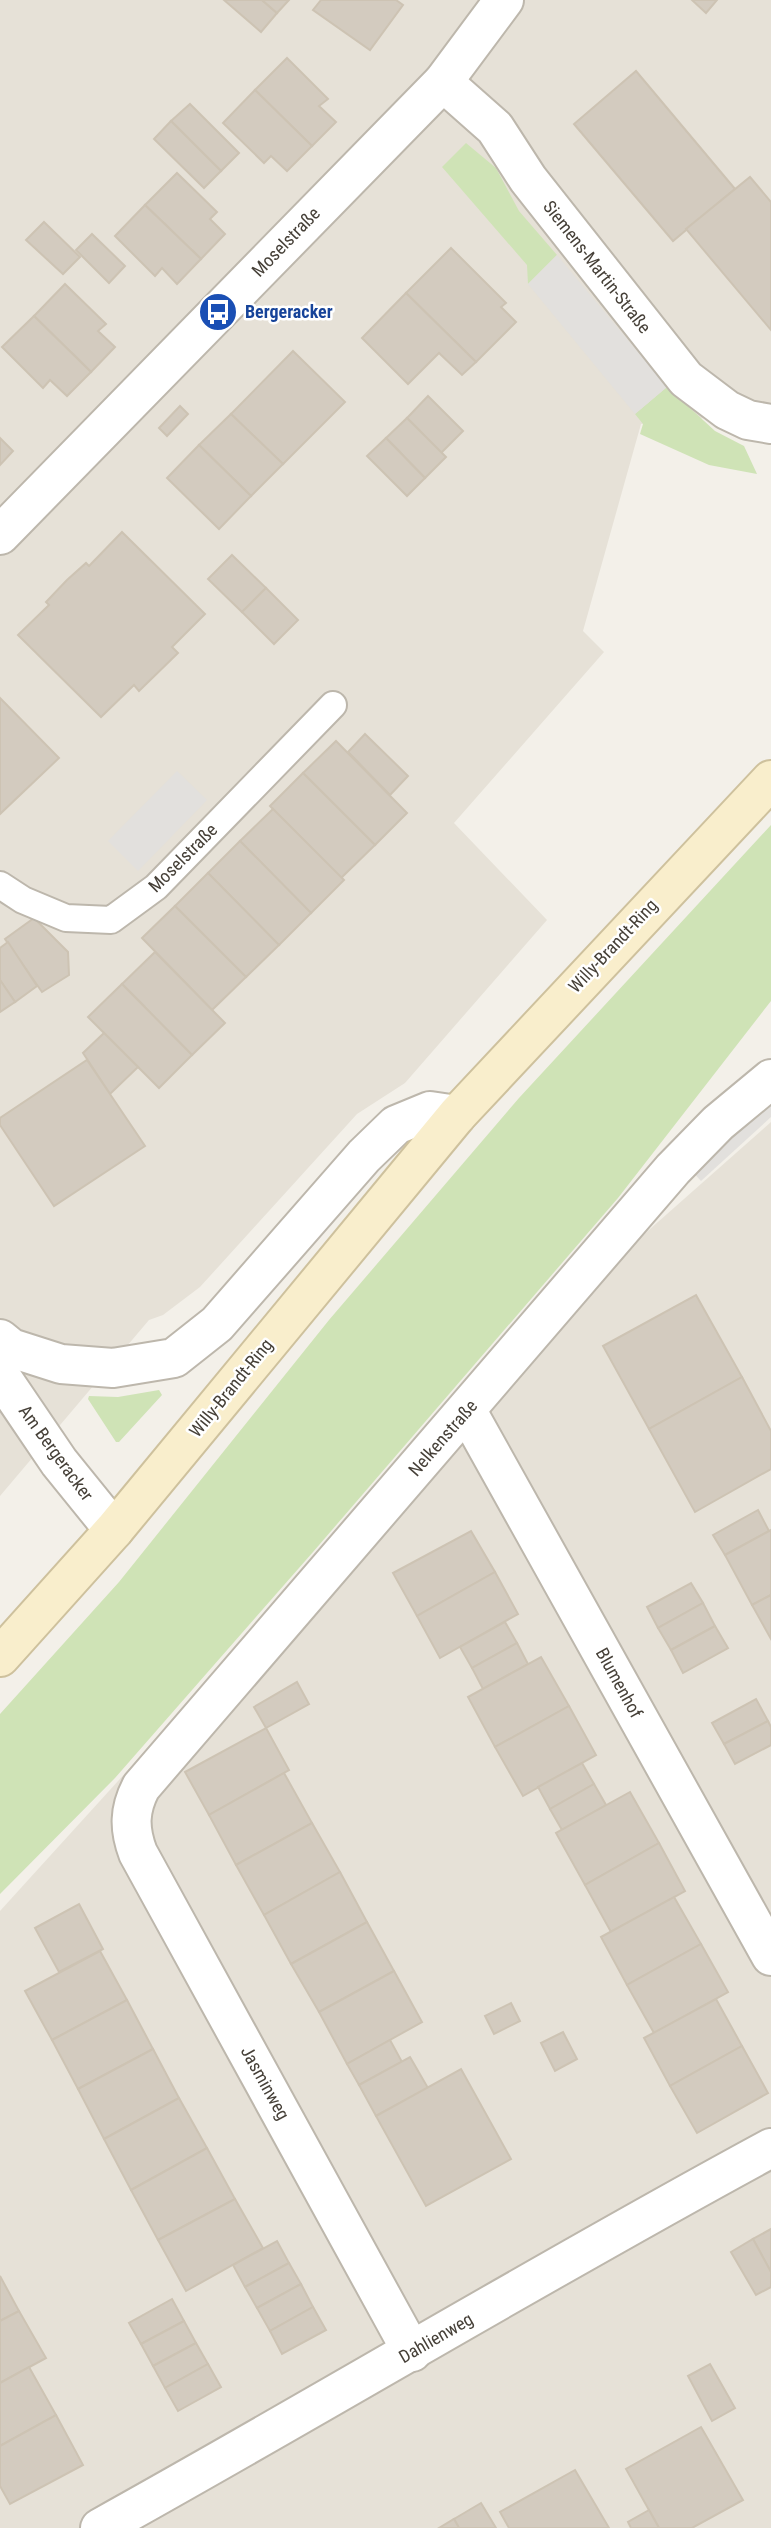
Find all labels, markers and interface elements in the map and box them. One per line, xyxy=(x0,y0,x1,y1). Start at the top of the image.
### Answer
street label: Siemens-Martin-Straße xyxy=(539,196,656,337)
street label: Moselstraße xyxy=(247,203,324,281)
bus stop icon: Bergeracker xyxy=(197,291,239,333)
place label: Bergeracker xyxy=(245,301,333,322)
street label: Moselstraße xyxy=(144,819,221,896)
street label: Willy-Brandt-Ring xyxy=(564,894,661,997)
street label: Willy-Brandt-Ring xyxy=(185,1334,277,1441)
street label: Nelkenstraße xyxy=(404,1395,481,1480)
street label: Am Bergeracker xyxy=(15,1401,98,1505)
street label: Blumenhof xyxy=(592,1644,647,1722)
street label: Jasminweg xyxy=(237,2042,294,2123)
street label: Dahlienweg xyxy=(395,2308,477,2367)

